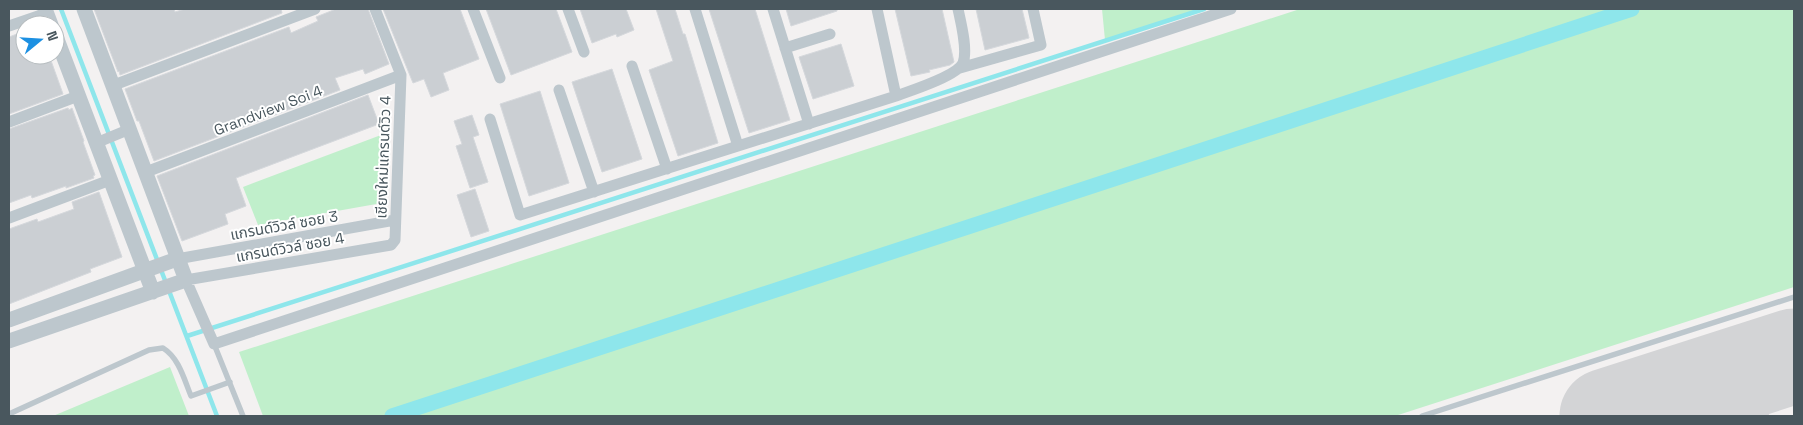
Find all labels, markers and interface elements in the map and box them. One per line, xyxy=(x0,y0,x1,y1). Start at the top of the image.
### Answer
north arrow xyxy=(15,15,65,65)
text: N xyxy=(42,29,62,43)
street label: Grandview Soi 4 xyxy=(211,81,325,139)
street label: เชียงใหม่แกรนด์วิว 4 xyxy=(371,95,395,219)
street label: แกรนด์วิวล์ ซอย 3 xyxy=(229,206,339,244)
street label: แกรนด์วิวล์ ซอย 4 xyxy=(234,228,346,266)

